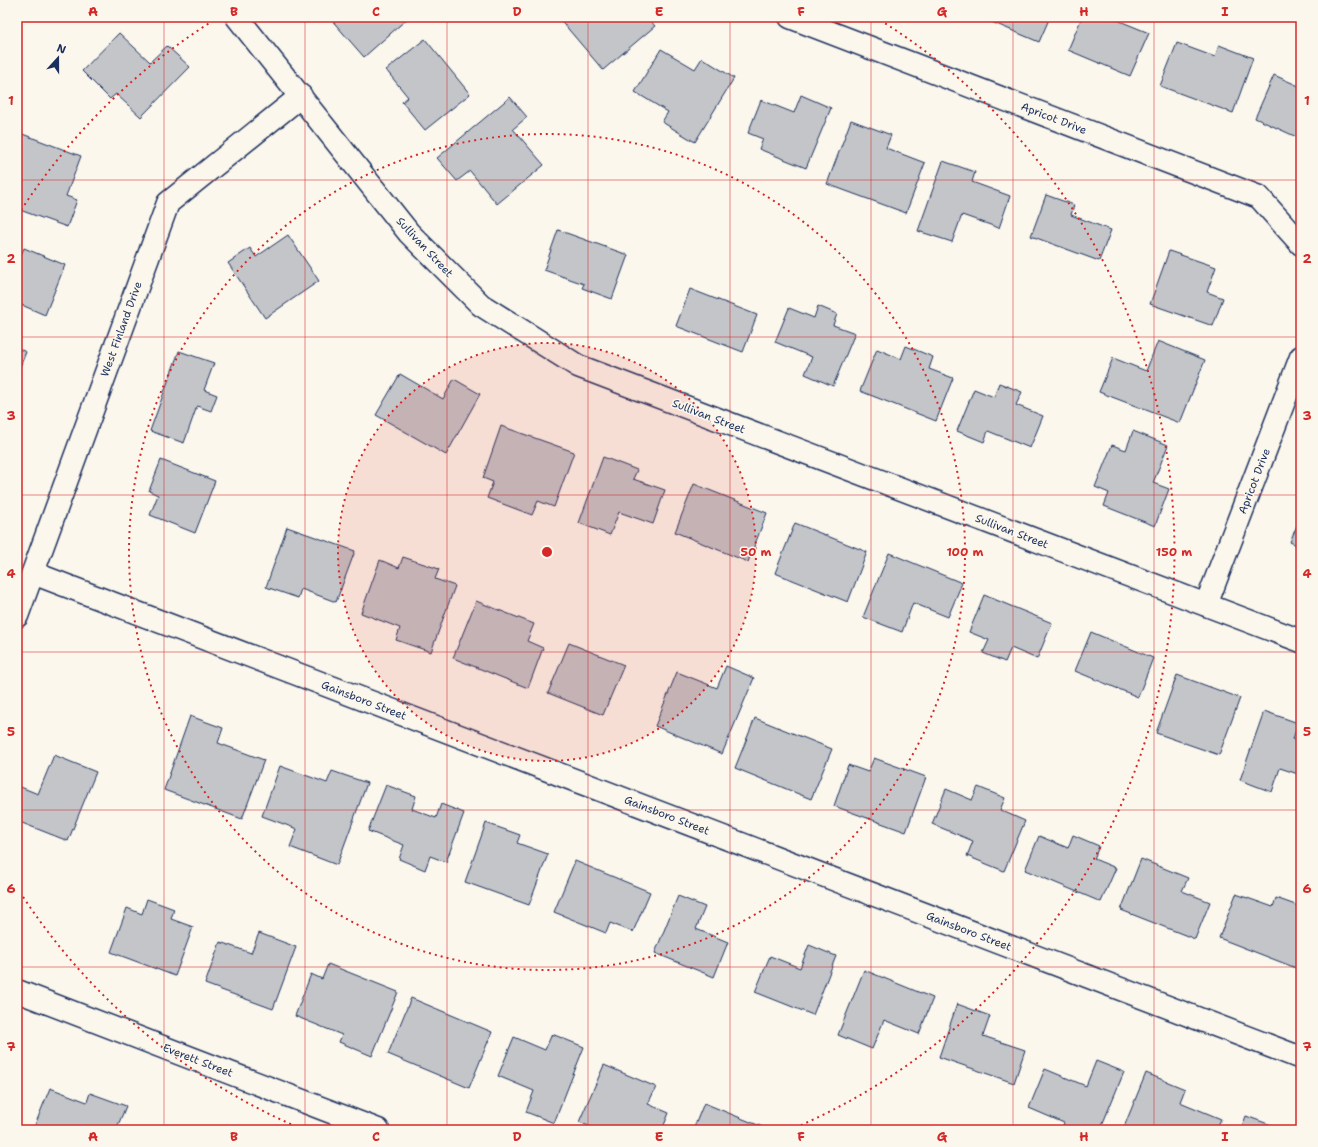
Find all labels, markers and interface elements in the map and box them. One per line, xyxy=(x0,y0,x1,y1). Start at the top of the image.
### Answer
text: A xyxy=(88,3,98,20)
text: B xyxy=(230,3,238,20)
text: C xyxy=(372,3,380,20)
text: D xyxy=(512,3,522,20)
text: E xyxy=(655,3,664,20)
text: F xyxy=(797,3,805,20)
text: G xyxy=(937,3,948,20)
text: H xyxy=(1079,3,1089,20)
text: I xyxy=(1221,3,1229,20)
north arrow xyxy=(38,38,78,78)
text: N xyxy=(55,41,68,58)
text: 1 xyxy=(8,92,14,109)
text: 1 xyxy=(1304,92,1310,109)
street label: Apricot Drive xyxy=(1019,99,1089,138)
street label: Sullivan Street xyxy=(393,214,457,281)
text: 2 xyxy=(6,250,16,267)
text: 2 xyxy=(1302,250,1312,267)
street label: West Finland Drive xyxy=(97,279,146,379)
street label: Sullivan Street xyxy=(670,396,748,437)
text: 3 xyxy=(6,407,16,424)
text: 3 xyxy=(1302,407,1312,424)
street label: Apricot Drive xyxy=(1235,446,1274,516)
street label: Sullivan Street xyxy=(973,511,1051,552)
text: 50 m xyxy=(741,544,772,560)
text: 100 m xyxy=(947,544,984,560)
text: 150 m xyxy=(1156,544,1192,560)
centre of rings xyxy=(540,545,554,559)
text: 4 xyxy=(6,565,16,582)
text: 4 xyxy=(1302,565,1312,582)
street label: Gainsboro Street xyxy=(319,677,409,724)
text: 5 xyxy=(7,723,15,740)
text: 5 xyxy=(1303,723,1311,740)
street label: Gainsboro Street xyxy=(622,792,712,839)
text: 6 xyxy=(6,880,16,897)
text: 6 xyxy=(1302,880,1312,897)
street label: Gainsboro Street xyxy=(924,908,1014,955)
text: 7 xyxy=(6,1038,16,1055)
text: 7 xyxy=(1302,1038,1312,1055)
street label: Everett Street xyxy=(160,1040,235,1081)
text: A xyxy=(88,1128,98,1145)
text: B xyxy=(230,1128,238,1145)
text: C xyxy=(372,1128,380,1145)
text: D xyxy=(512,1128,522,1145)
text: E xyxy=(655,1128,664,1145)
text: F xyxy=(797,1128,805,1145)
text: G xyxy=(937,1128,948,1145)
text: H xyxy=(1079,1128,1089,1145)
text: I xyxy=(1221,1128,1229,1145)

